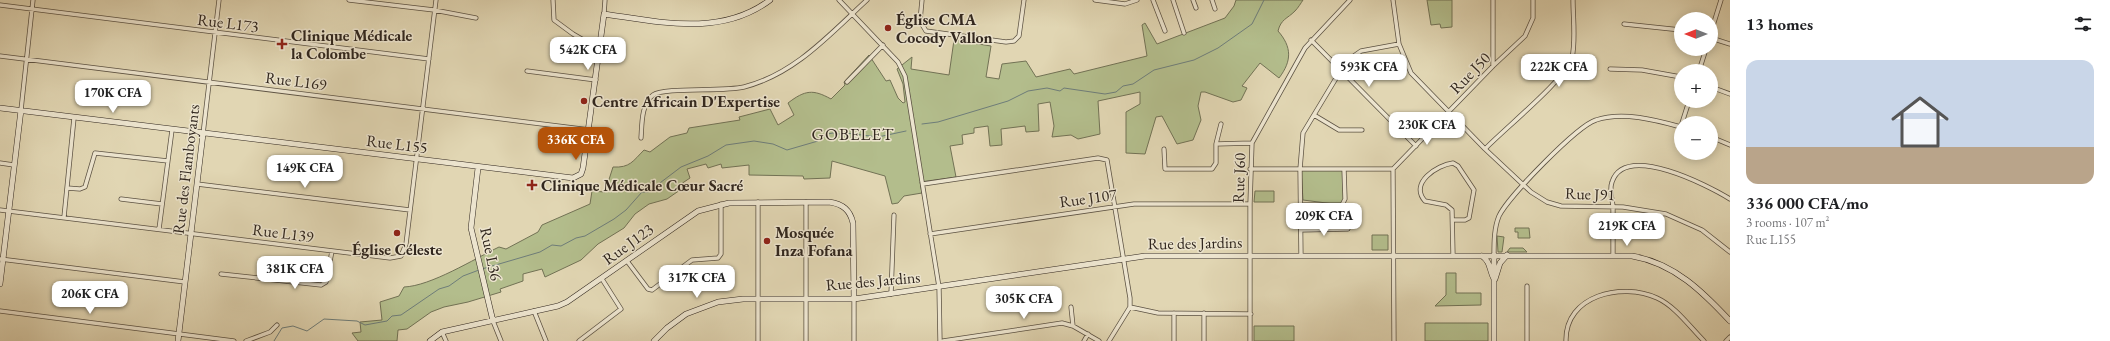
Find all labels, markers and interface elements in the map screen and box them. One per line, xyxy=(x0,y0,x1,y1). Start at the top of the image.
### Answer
street label: Rue L173 xyxy=(196,9,260,37)
place label: Église CMA Cocody Vallon xyxy=(896,9,993,48)
north arrow xyxy=(1674,12,1718,56)
map controls xyxy=(1674,12,1718,160)
text: 13 homes xyxy=(1746,13,1813,35)
icon: filters xyxy=(2072,13,2094,35)
marker: Église CMA Cocody Vallon xyxy=(883,23,893,33)
place label: Clinique Médicale la Colombe xyxy=(291,25,412,64)
pin: 542K CFA xyxy=(547,37,629,71)
marker: Clinique Médicale la Colombe xyxy=(276,38,288,50)
text: 542K CFA xyxy=(559,41,617,58)
street label: Rue J50 xyxy=(1445,47,1495,98)
pin: 593K CFA xyxy=(1328,54,1410,88)
pin: 222K CFA xyxy=(1518,54,1600,88)
text: 593K CFA xyxy=(1340,58,1398,75)
text: 222K CFA xyxy=(1530,58,1588,75)
button: + xyxy=(1674,64,1718,108)
street label: Rue L169 xyxy=(264,67,328,95)
pin: 170K CFA xyxy=(72,80,154,114)
text: 170K CFA xyxy=(84,84,142,101)
icon: home xyxy=(1884,86,1956,158)
place label: Centre Africain D'Expertise xyxy=(592,91,780,112)
marker: Centre Africain D'Expertise xyxy=(579,96,589,106)
street label: Rue des Flamboyants xyxy=(168,103,204,235)
pin: 230K CFA xyxy=(1386,112,1468,146)
text: 230K CFA xyxy=(1398,116,1456,133)
button: − xyxy=(1674,116,1718,160)
district label: GOBELET xyxy=(812,123,894,145)
pin: 336K CFA xyxy=(535,127,617,161)
street label: Rue L155 xyxy=(365,130,429,158)
text: 336K CFA xyxy=(547,131,605,148)
street label: Rue J60 xyxy=(1228,152,1250,203)
pin: 149K CFA xyxy=(264,155,346,189)
text: 149K CFA xyxy=(276,159,334,176)
place label: Clinique Médicale Cœur Sacré xyxy=(541,175,744,196)
marker: Clinique Médicale Cœur Sacré xyxy=(526,179,538,191)
street label: Rue J91 xyxy=(1565,183,1615,205)
street label: Rue J107 xyxy=(1058,184,1118,212)
text: 336 000 CFA/mo xyxy=(1746,192,1868,214)
pin: 209K CFA xyxy=(1283,203,1365,237)
text: 209K CFA xyxy=(1295,207,1353,224)
pin: 219K CFA xyxy=(1586,213,1668,247)
text: 3 rooms · 107 m² xyxy=(1746,214,1830,231)
text: 219K CFA xyxy=(1598,217,1656,234)
street label: Rue J123 xyxy=(598,218,658,269)
street label: Rue L139 xyxy=(251,219,315,247)
place label: Mosquée Inza Fofana xyxy=(775,222,854,261)
street label: Rue L36 xyxy=(475,225,507,283)
marker: Église Céleste xyxy=(392,228,402,238)
text: Rue L155 xyxy=(1746,231,1796,248)
street label: Rue des Jardins xyxy=(1147,232,1243,254)
marker: Mosquée Inza Fofana xyxy=(762,236,772,246)
place label: Église Céleste xyxy=(352,239,442,260)
pin: 381K CFA xyxy=(254,256,336,290)
text: 381K CFA xyxy=(266,260,324,277)
pin: 317K CFA xyxy=(656,265,738,299)
street label: Rue des Jardins xyxy=(825,266,921,296)
text: 317K CFA xyxy=(668,269,726,286)
pin: 206K CFA xyxy=(49,281,131,315)
text: 206K CFA xyxy=(61,285,119,302)
pin: 305K CFA xyxy=(983,286,1065,320)
text: 305K CFA xyxy=(995,290,1053,307)

